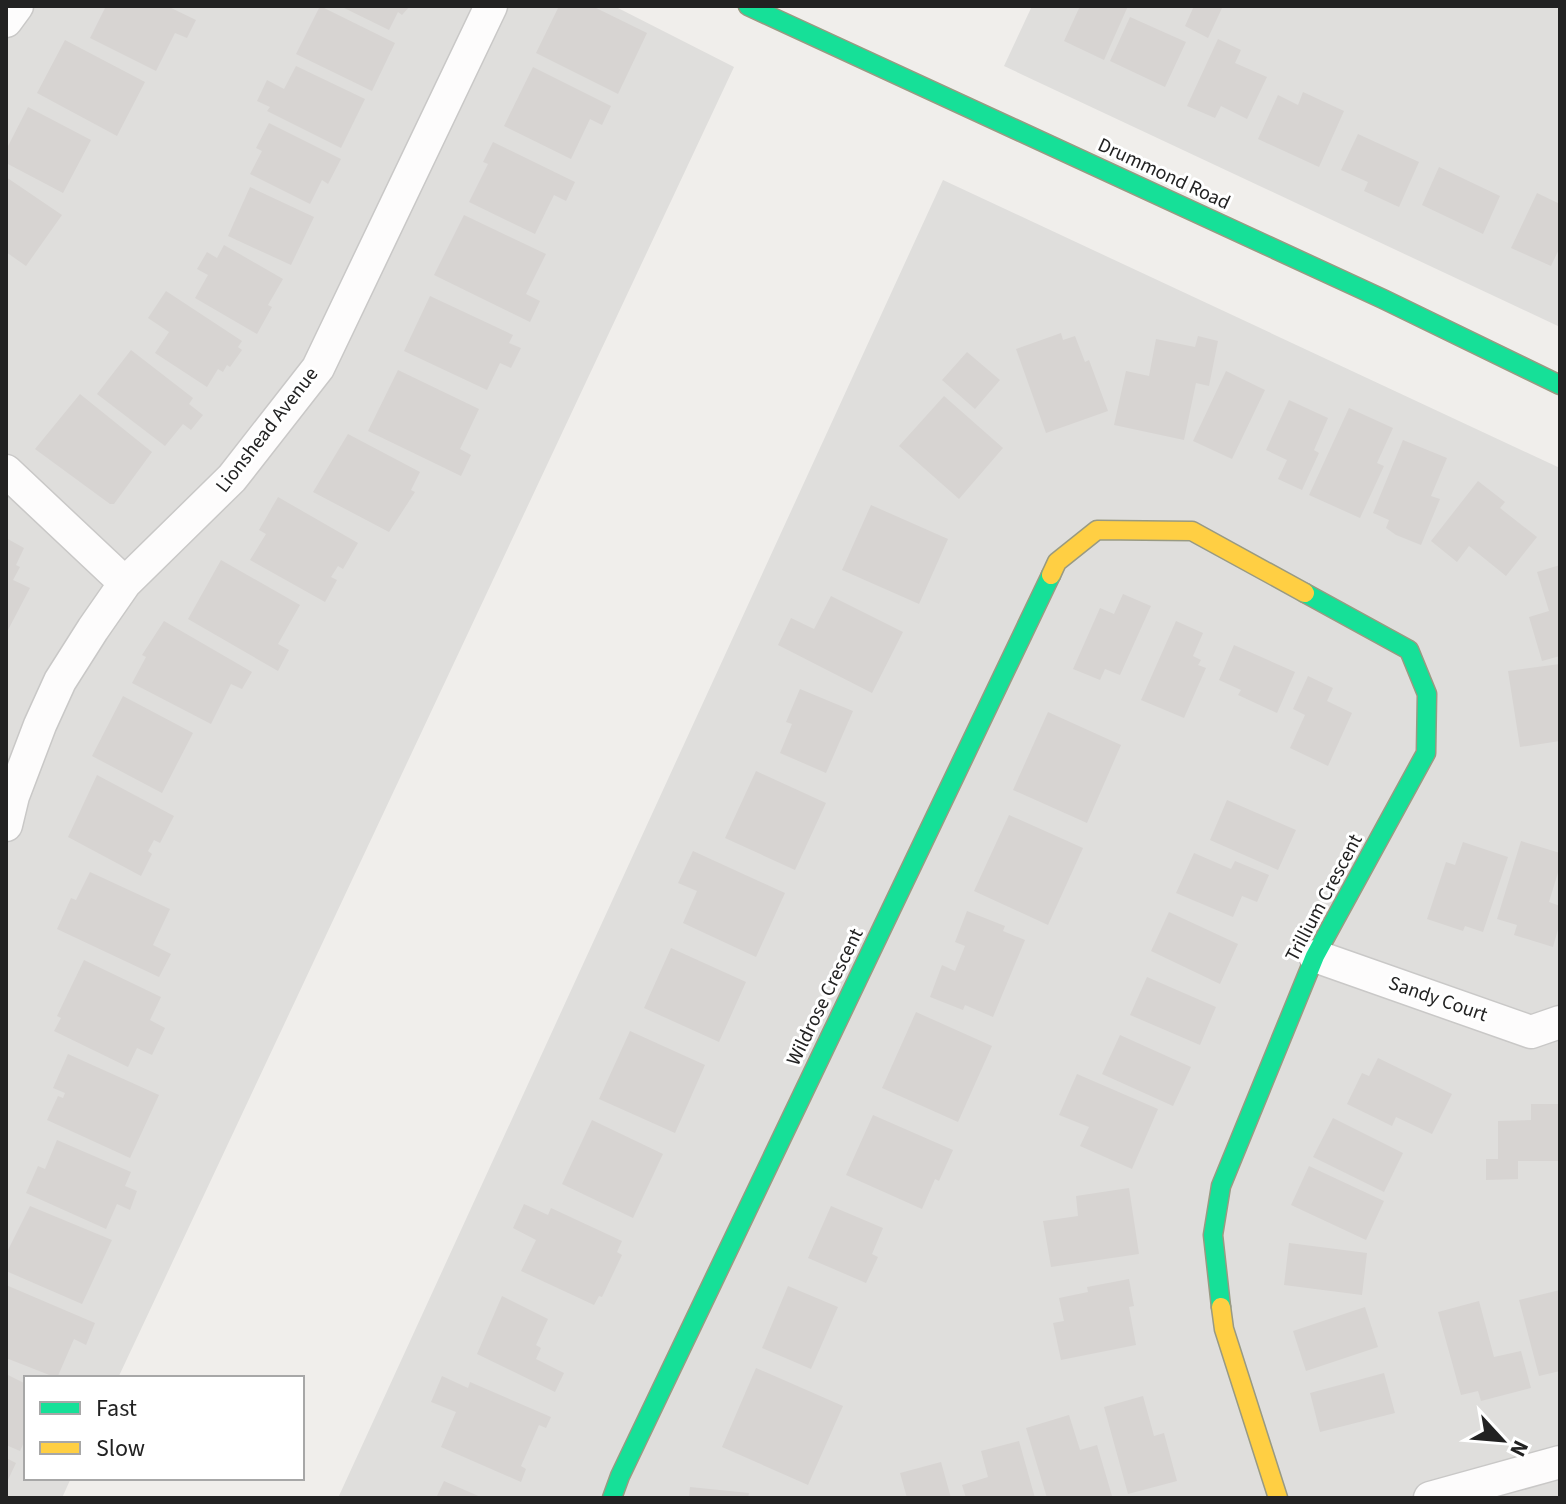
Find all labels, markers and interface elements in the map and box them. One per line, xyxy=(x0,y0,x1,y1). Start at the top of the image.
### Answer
street label: Drummond Road xyxy=(1093,131,1235,217)
street label: Lionshead Avenue xyxy=(209,361,325,499)
street label: Trillium Crescent xyxy=(1279,829,1370,967)
street label: Wildrose Crescent xyxy=(780,923,870,1070)
street label: Sandy Court xyxy=(1385,969,1491,1029)
legend xyxy=(24,1376,304,1480)
text: Fast xyxy=(96,1391,137,1426)
north arrow xyxy=(1462,1400,1542,1480)
text: Slow xyxy=(96,1431,145,1466)
text: N xyxy=(1501,1435,1537,1462)

